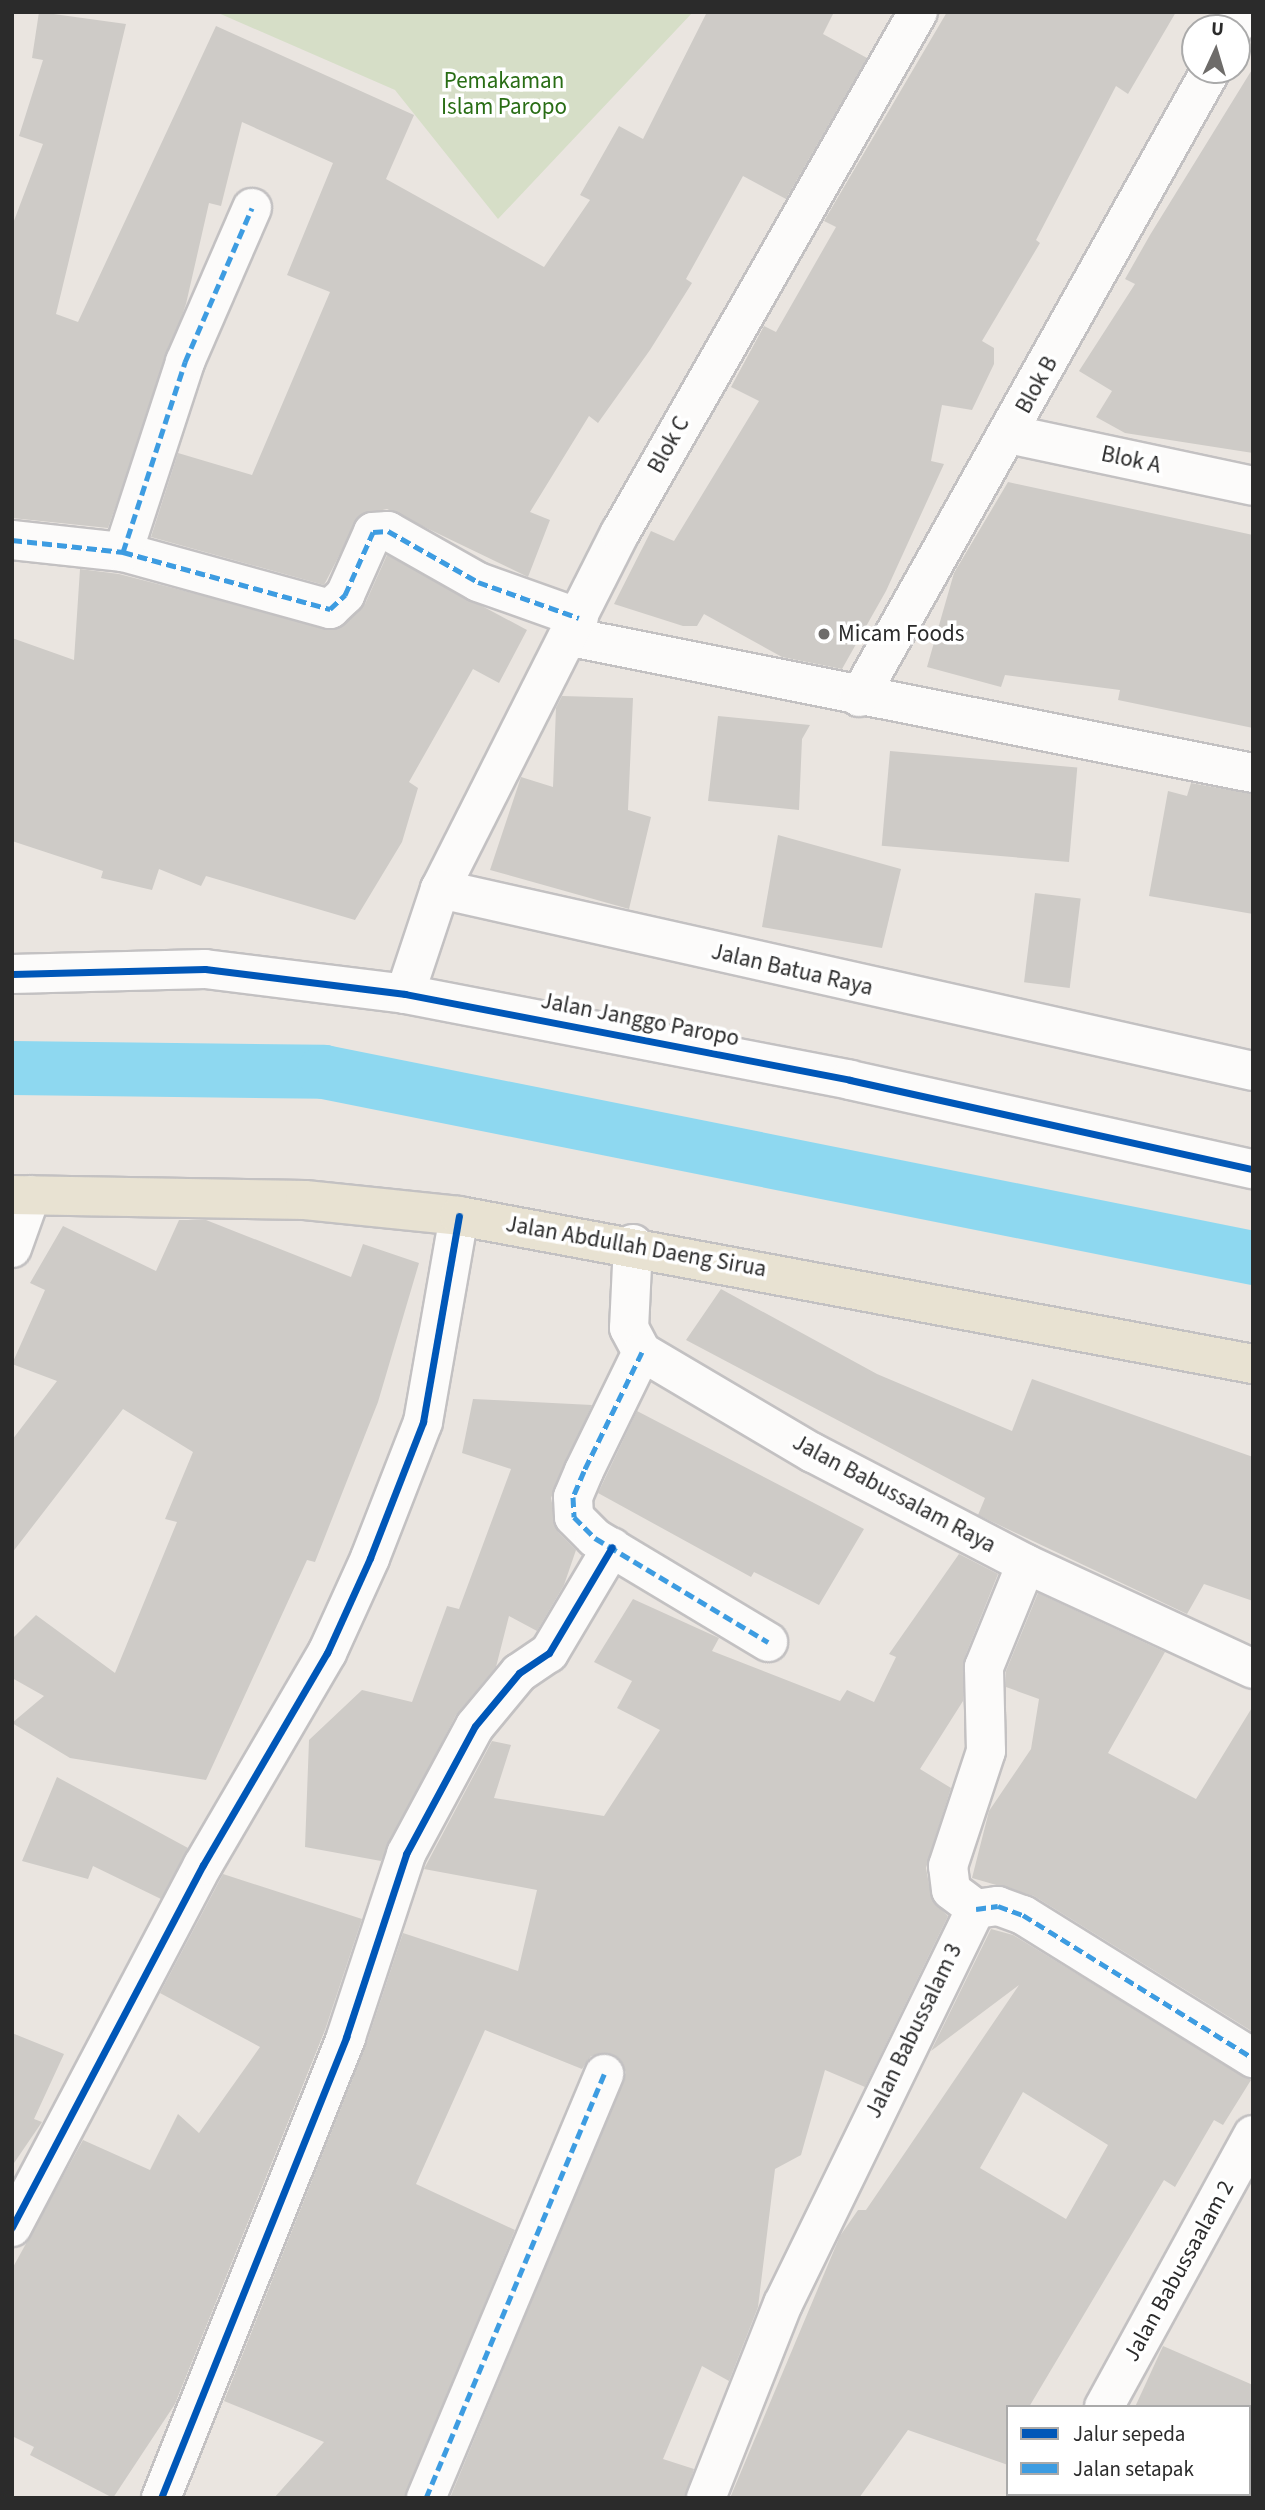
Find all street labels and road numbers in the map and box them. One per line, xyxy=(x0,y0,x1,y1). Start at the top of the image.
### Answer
street label: Blok B xyxy=(1010,351,1064,419)
street label: Blok C xyxy=(642,412,696,478)
street label: Blok A xyxy=(1099,440,1163,480)
street label: Jalan Batua Raya xyxy=(709,938,875,1002)
street label: Jalan Janggo Paropo xyxy=(538,987,742,1053)
street label: Jalan Abdullah Daeng Sirua xyxy=(504,1210,768,1284)
street label: Jalan Babussalam Raya xyxy=(788,1429,1000,1559)
street label: Jalan Babussalam 3 xyxy=(860,1939,968,2123)
street label: Jalan Babussaalam 2 xyxy=(1118,2176,1240,2366)

